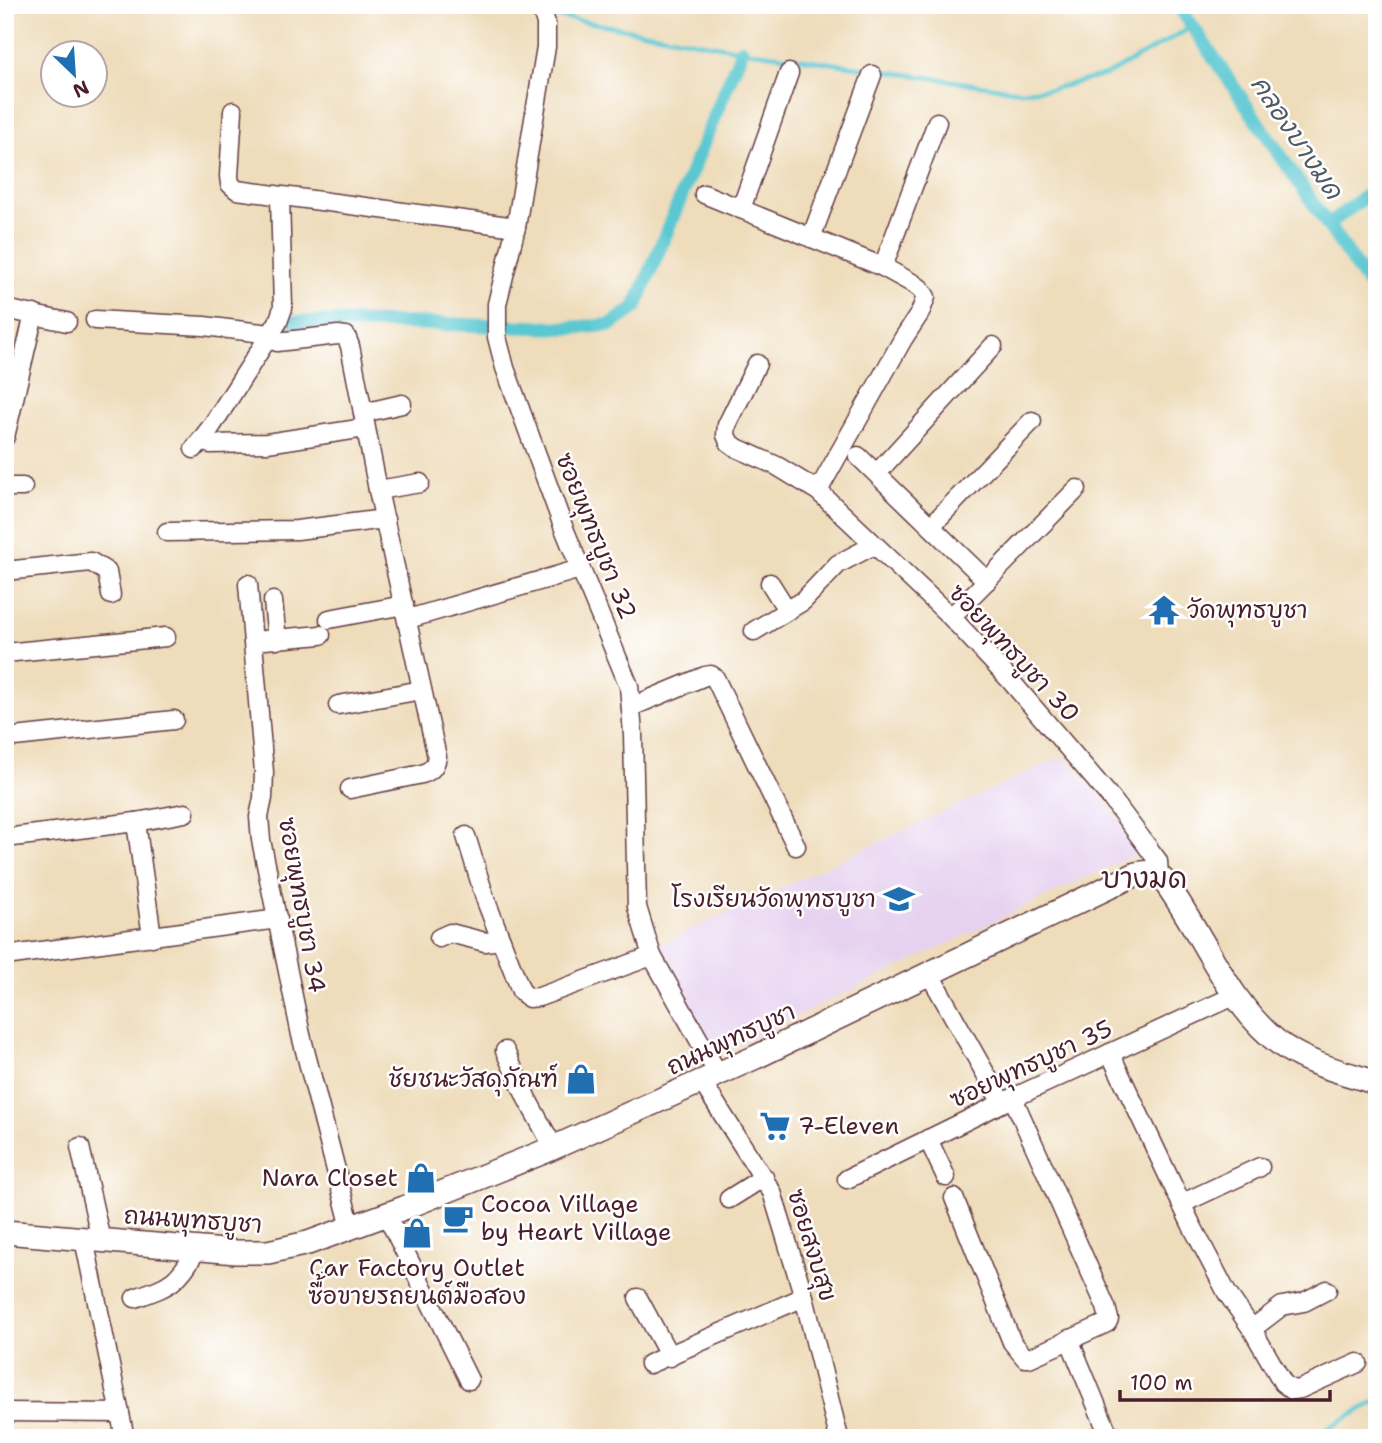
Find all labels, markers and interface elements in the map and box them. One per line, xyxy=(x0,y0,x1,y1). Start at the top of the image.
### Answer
north arrow xyxy=(38,38,108,108)
water label: คลองบางมด xyxy=(1243,68,1352,206)
text: N xyxy=(69,74,93,103)
street label: ซอยพุทธบูชา 32 xyxy=(546,448,644,625)
street label: ซอยพุทธบูชา 30 xyxy=(940,577,1086,730)
temple icon: วัดพุทธบูชา xyxy=(1147,593,1181,627)
place label: วัดพุทธบูชา xyxy=(1187,594,1308,628)
street label: ซอยพุทธบูชา 34 xyxy=(269,815,333,996)
district label: บางมด xyxy=(1101,859,1187,897)
school or university icon: โรงเรียนวัดพุทธบูชา xyxy=(882,882,916,916)
place label: โรงเรียนวัดพุทธบูชา xyxy=(671,883,876,917)
street label: ถนนพุทธบูชา xyxy=(661,995,801,1085)
street label: ซอยพุทธบูชา 35 xyxy=(945,1012,1118,1117)
shop icon: ชัยชนะวัสดุภัณฑ์ xyxy=(564,1062,598,1096)
place label: ชัยชนะวัสดุภัณฑ์ xyxy=(388,1063,558,1097)
supermarket icon: 7-Eleven xyxy=(758,1109,792,1143)
place label: 7-Eleven xyxy=(798,1110,899,1142)
shop icon: Nara Closet xyxy=(404,1161,438,1195)
place label: Nara Closet xyxy=(261,1162,398,1194)
street label: ซอยสงบสุข xyxy=(778,1185,844,1306)
place label: Cocoa Village by Heart Village xyxy=(481,1188,672,1248)
street label: ถนนพุทธบูชา xyxy=(123,1199,263,1243)
cafe icon: Cocoa Village by Heart Village xyxy=(441,1201,475,1235)
shop icon: Car Factory Outlet ซื้อขายรถยนต์มือสอง xyxy=(400,1216,434,1250)
place label: Car Factory Outlet ซื้อขายรถยนต์มือสอง xyxy=(308,1252,526,1312)
scale bar xyxy=(1120,1359,1330,1403)
text: 100 m xyxy=(1130,1369,1193,1397)

